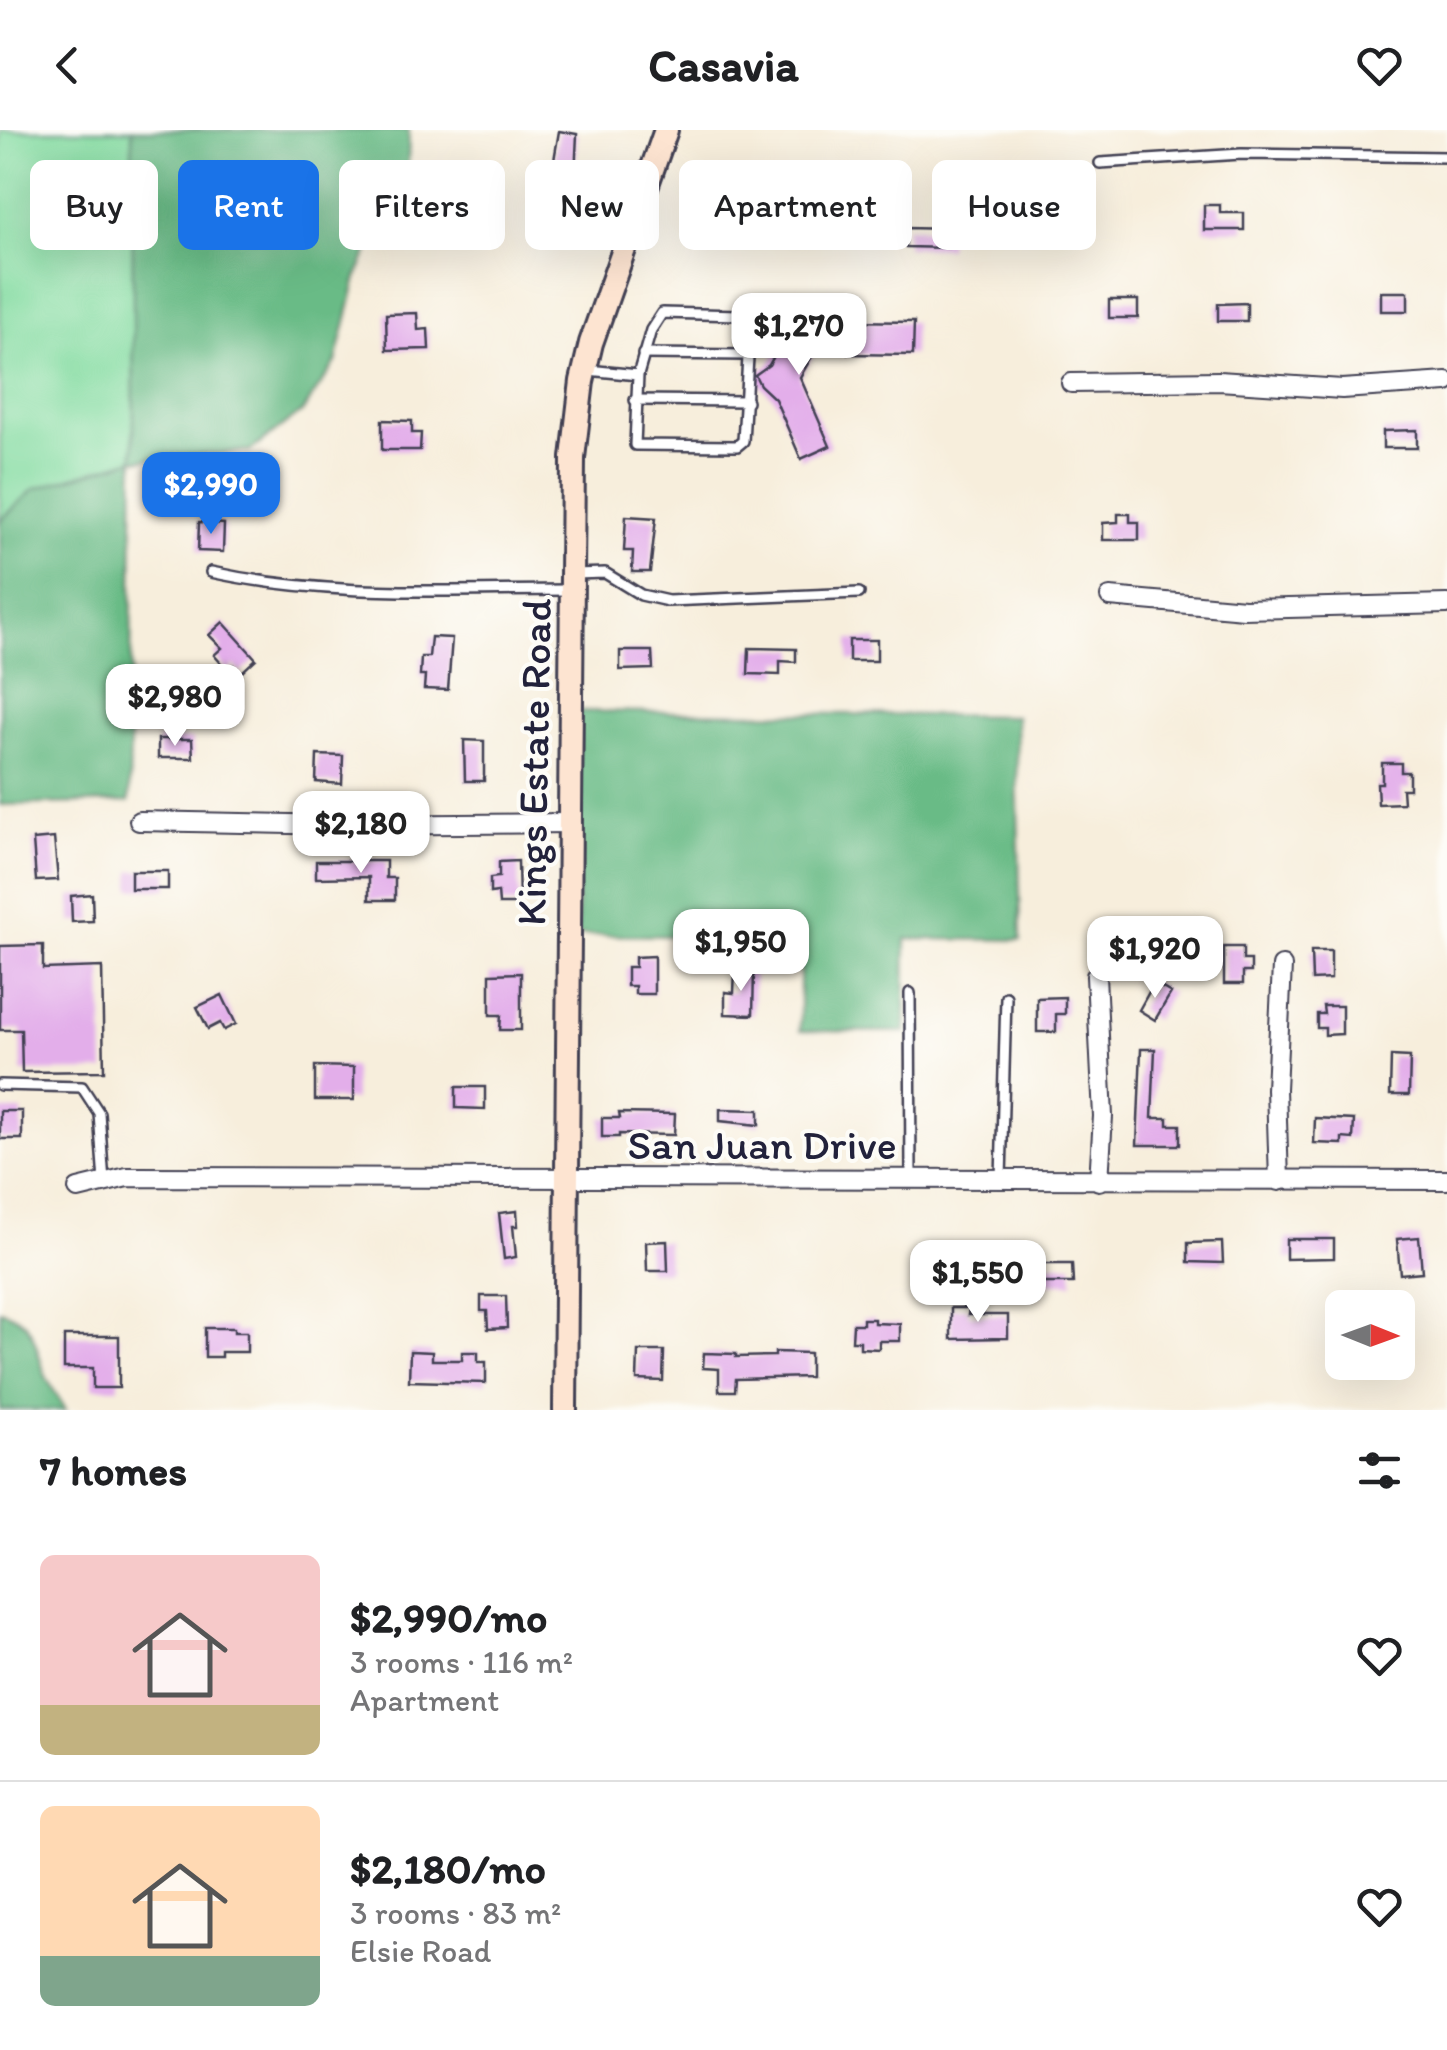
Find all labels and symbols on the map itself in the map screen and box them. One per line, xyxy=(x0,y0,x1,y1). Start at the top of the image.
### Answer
pin: $1,270 xyxy=(718,293,880,378)
pin: $2,990 xyxy=(130,452,292,537)
street label: Kings Estate Road xyxy=(505,598,562,926)
pin: $2,980 xyxy=(94,664,256,749)
pin: $2,180 xyxy=(280,791,442,876)
pin: $1,950 xyxy=(660,909,822,994)
pin: $1,920 xyxy=(1074,916,1236,1001)
street label: San Juan Drive xyxy=(627,1119,897,1170)
pin: $1,550 xyxy=(897,1240,1059,1325)
north arrow xyxy=(1325,1290,1415,1380)

